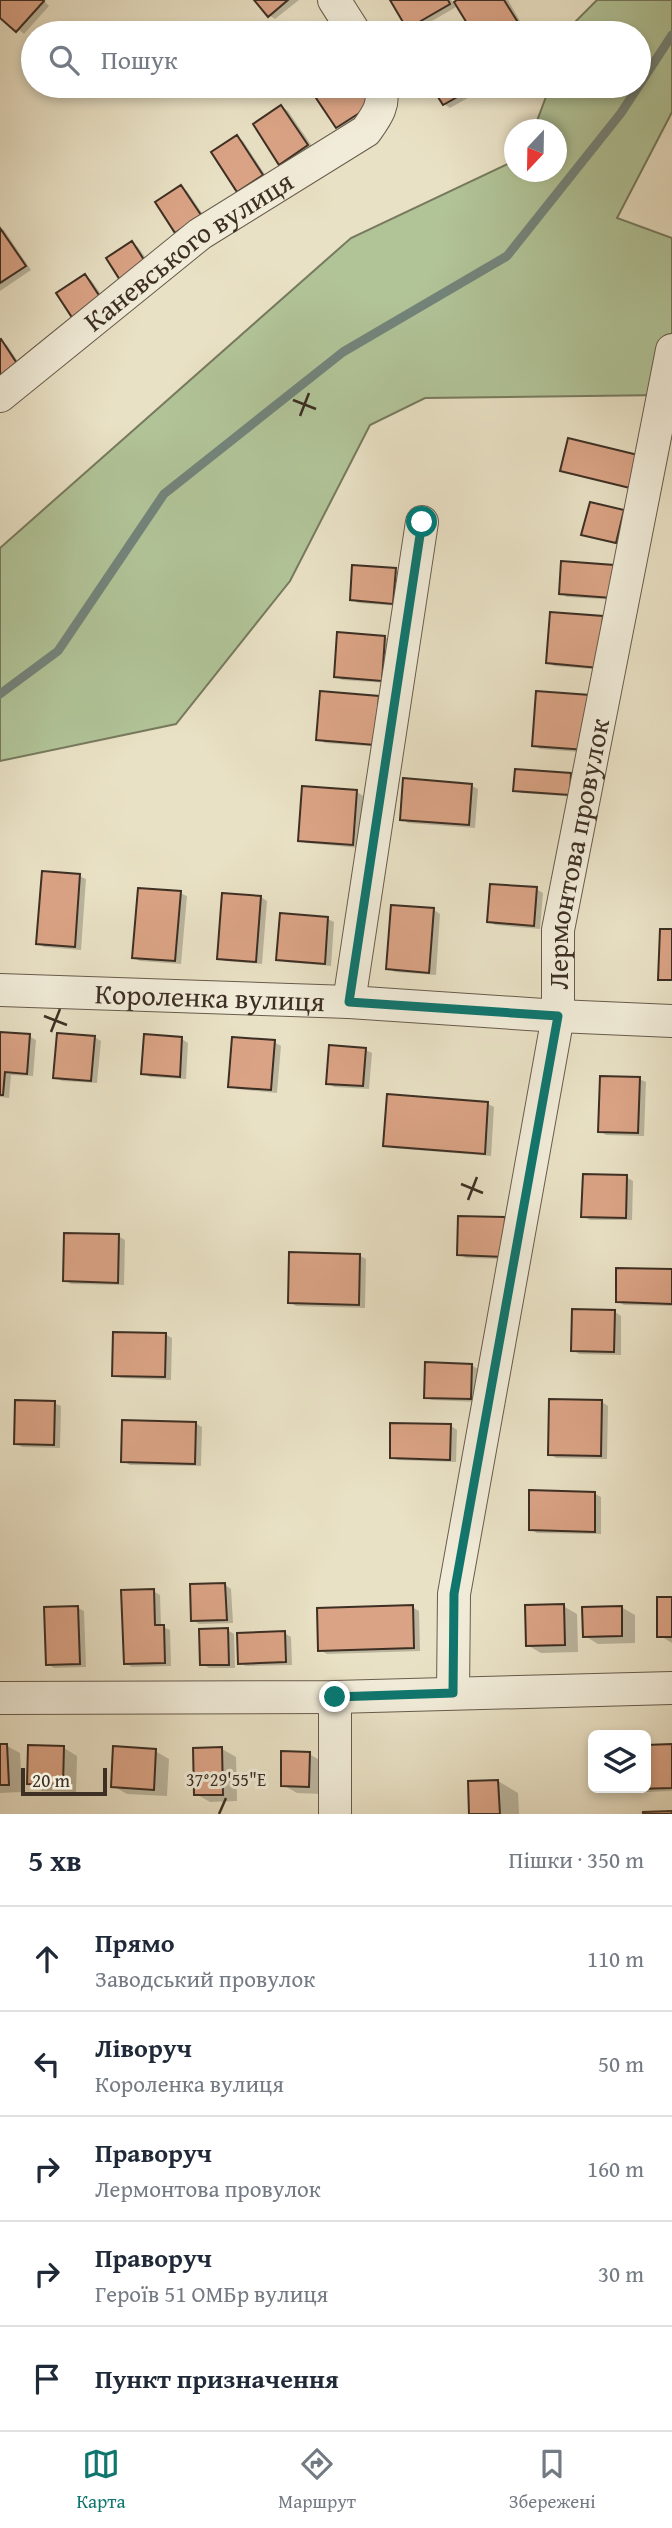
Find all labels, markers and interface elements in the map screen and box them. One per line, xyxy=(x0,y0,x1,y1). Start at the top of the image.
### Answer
search box xyxy=(21,21,651,98)
text: Пошук xyxy=(101,40,178,79)
icon: search xyxy=(45,41,83,79)
north arrow xyxy=(504,119,567,182)
street label: Каневського вулиця xyxy=(74,160,301,341)
route start xyxy=(406,506,437,537)
street label: Лермонтова провулок xyxy=(537,714,619,990)
street label: Короленка вулиця xyxy=(94,972,326,1021)
route end xyxy=(319,1681,350,1712)
map controls xyxy=(588,1730,651,1793)
button: layers xyxy=(588,1730,651,1793)
scale bar xyxy=(21,1765,107,1797)
text: 20 m xyxy=(32,1766,70,1794)
text: 37°29'55"E xyxy=(186,1766,266,1793)
text: 5 хв xyxy=(28,1838,82,1882)
text: Пішки · 350 m xyxy=(509,1843,644,1876)
text: Прямо xyxy=(95,1923,175,1962)
icon: ahead xyxy=(28,1940,66,1978)
text: 110 m xyxy=(587,1942,644,1975)
text: Заводський провулок xyxy=(95,1962,315,1995)
text: Ліворуч xyxy=(95,2028,192,2067)
icon: left xyxy=(28,2045,66,2083)
text: 50 m xyxy=(598,2047,644,2080)
text: Короленка вулиця xyxy=(95,2067,284,2100)
text: Праворуч xyxy=(95,2133,212,2172)
icon: right xyxy=(28,2150,66,2188)
text: 160 m xyxy=(587,2152,644,2185)
text: Лермонтова провулок xyxy=(95,2172,321,2205)
text: Праворуч xyxy=(95,2238,212,2277)
icon: right xyxy=(28,2255,66,2293)
text: 30 m xyxy=(598,2257,644,2290)
text: Героїв 51 ОМБр вулиця xyxy=(95,2277,328,2310)
text: Пункт призначення xyxy=(95,2359,339,2398)
icon: arrive xyxy=(28,2360,66,2398)
tab: Карта xyxy=(76,2445,126,2515)
tab: Маршрут xyxy=(278,2445,356,2515)
tab: Збережені xyxy=(509,2445,596,2515)

